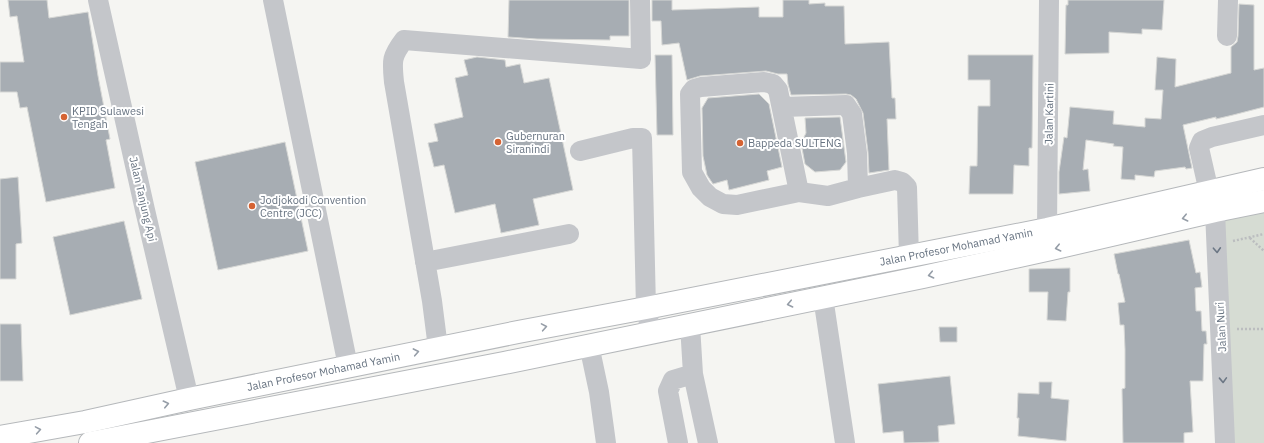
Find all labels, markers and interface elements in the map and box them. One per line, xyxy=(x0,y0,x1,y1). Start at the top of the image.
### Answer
street label: Jalan Kartini xyxy=(1041,83,1057,145)
place label: KPID Sulawesi Tengah xyxy=(72,104,144,131)
marker: KPID Sulawesi Tengah xyxy=(59,112,69,122)
place label: Gubernuran Siranindi xyxy=(506,129,565,156)
place label: Bappeda SULTENG xyxy=(748,136,841,150)
marker: Gubernuran Siranindi xyxy=(493,137,503,147)
marker: Bappeda SULTENG xyxy=(735,138,745,148)
street label: Jalan Tanjung Api xyxy=(126,155,160,243)
place label: Jodjokodi Convention Centre (JCC) xyxy=(260,193,366,220)
marker: Jodjokodi Convention Centre (JCC) xyxy=(247,201,257,211)
one-way arrow xyxy=(1182,213,1189,222)
street label: Jalan Profesor Mohamad Yamin xyxy=(878,225,1034,269)
one-way arrow xyxy=(1055,243,1061,251)
one-way arrow xyxy=(1213,247,1221,253)
one-way arrow xyxy=(928,271,934,279)
one-way arrow xyxy=(787,299,793,307)
street label: Jalan Nuri xyxy=(1213,302,1229,352)
one-way arrow xyxy=(541,323,547,332)
street label: Jalan Profesor Mohamad Yamin xyxy=(246,349,401,394)
one-way arrow xyxy=(413,349,419,357)
one-way arrow xyxy=(1219,377,1227,383)
one-way arrow xyxy=(162,400,169,408)
one-way arrow xyxy=(35,426,41,435)

